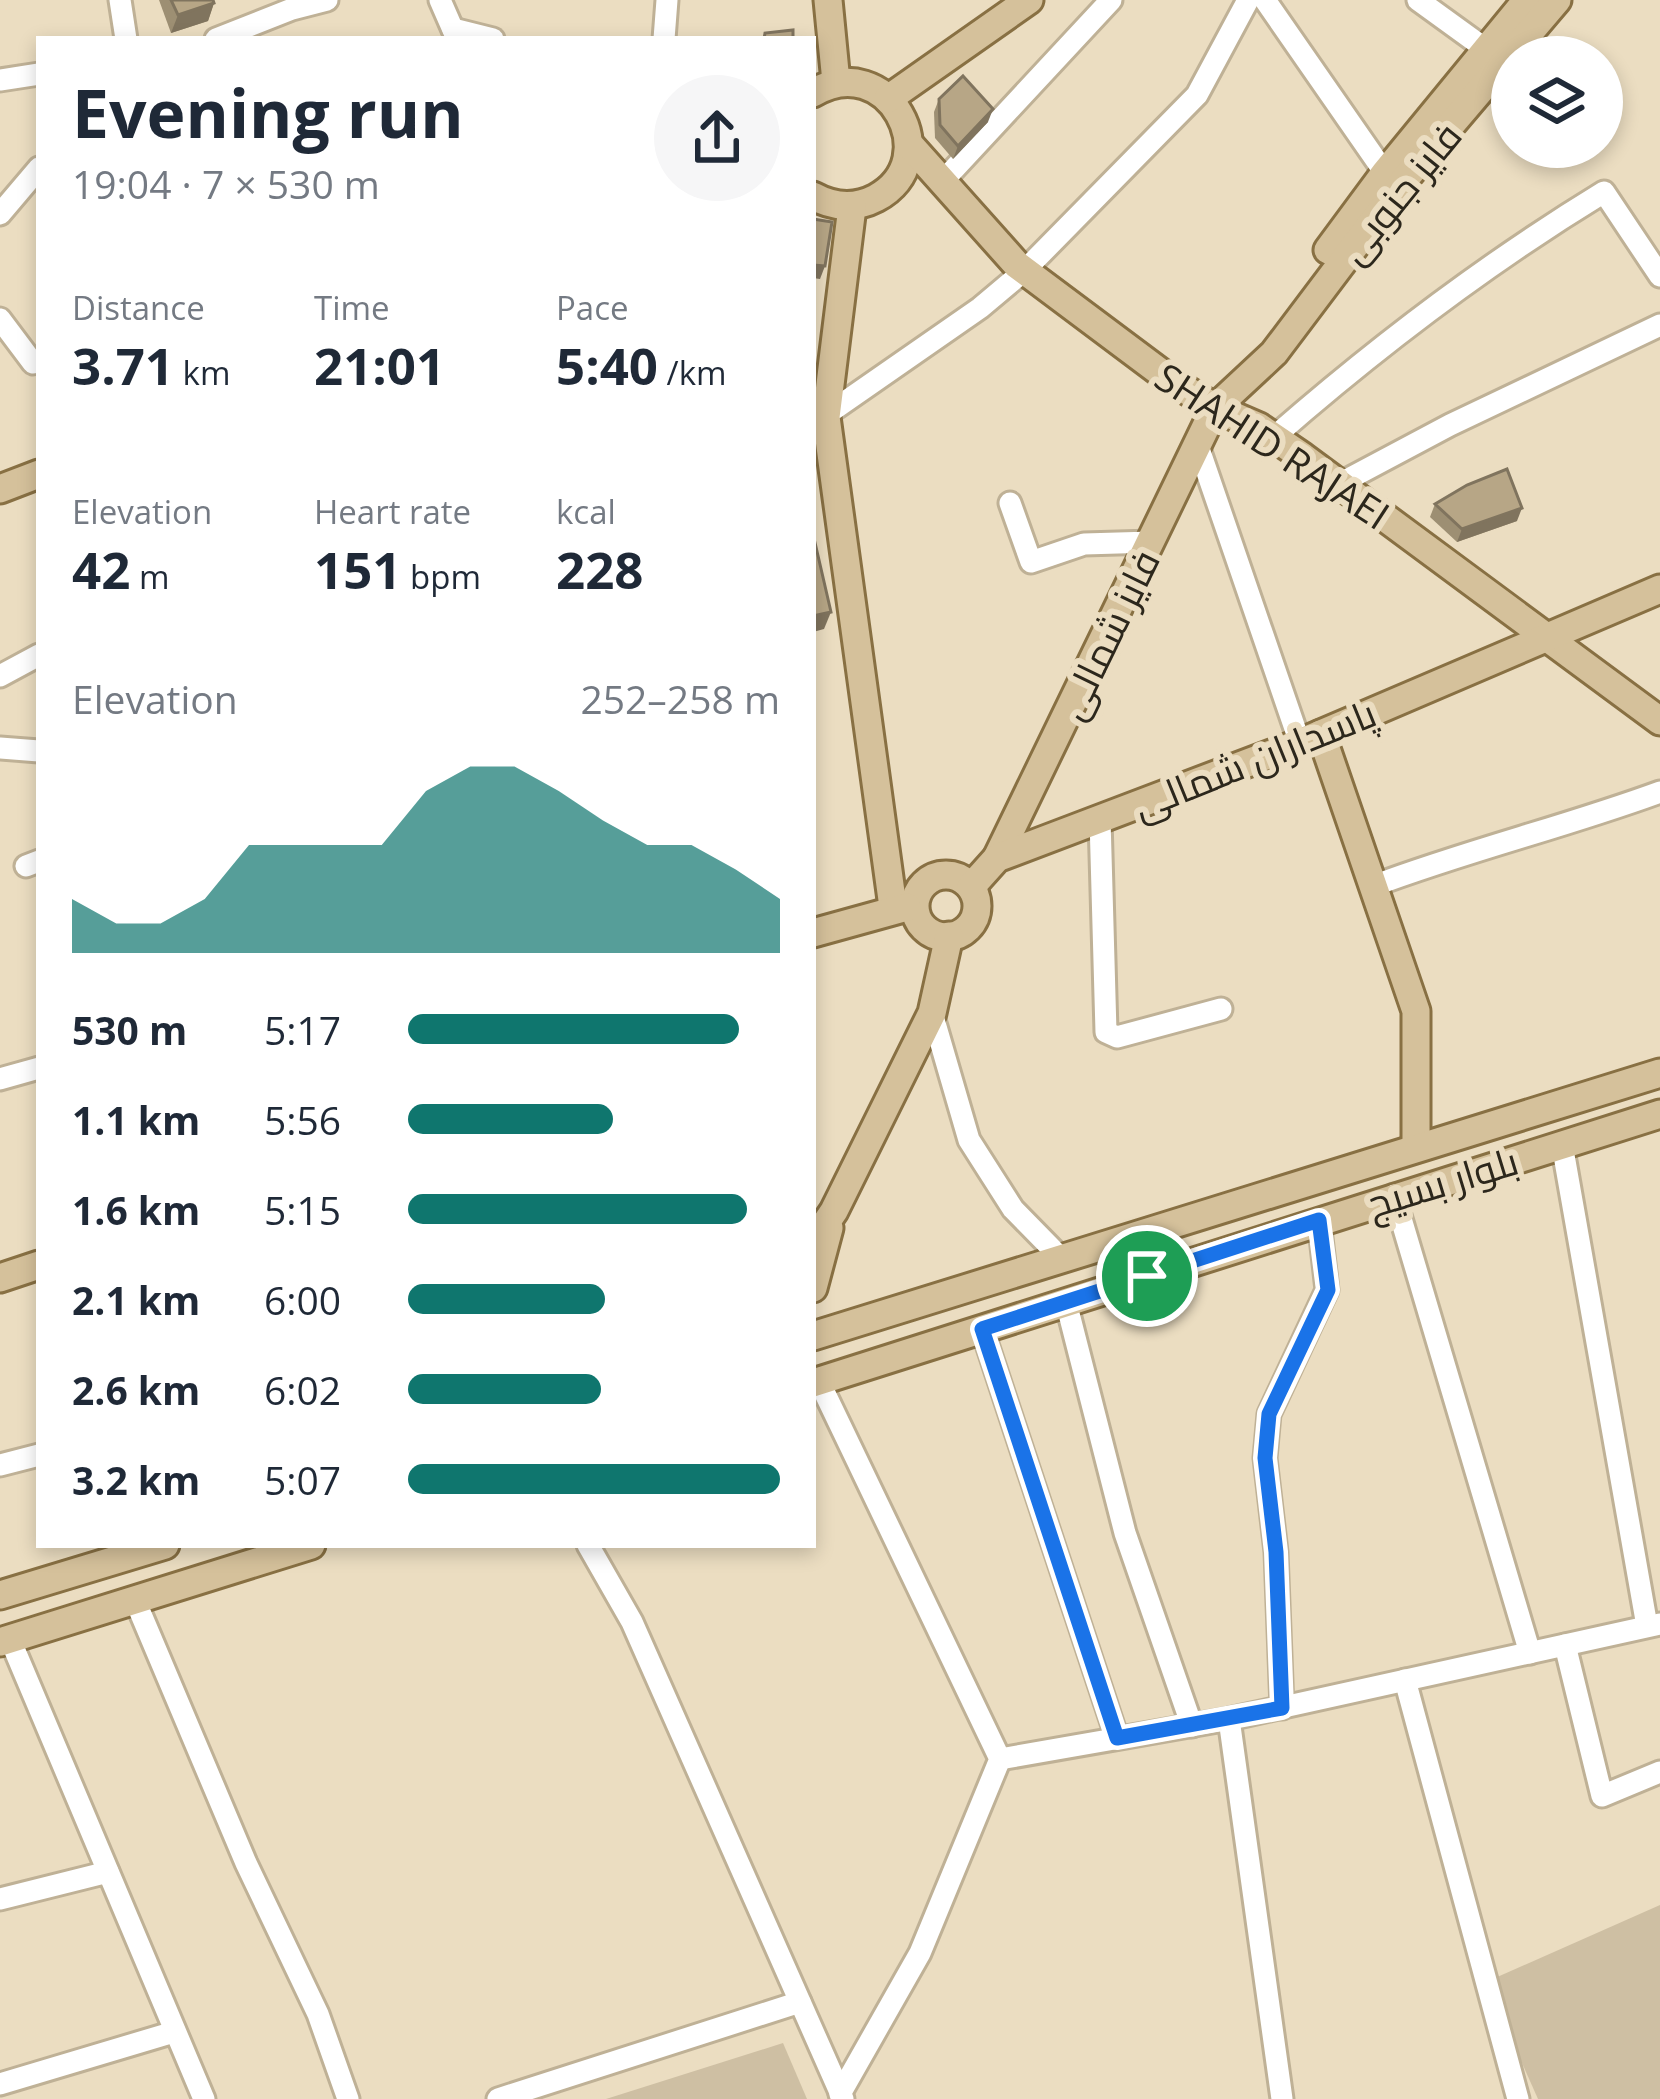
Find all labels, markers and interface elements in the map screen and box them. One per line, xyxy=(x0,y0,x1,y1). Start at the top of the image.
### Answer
map controls xyxy=(1491,36,1623,168)
button: layers xyxy=(1491,36,1623,168)
text: Evening run xyxy=(72,67,464,157)
button: share xyxy=(654,75,780,201)
street label: فایز جنوبی xyxy=(1326,110,1472,274)
text: 19:04 · 7 × 530 m xyxy=(72,157,380,210)
text: Distance xyxy=(72,285,205,330)
text: Time xyxy=(314,285,390,330)
text: Pace xyxy=(556,285,629,330)
text: 3.71 xyxy=(72,330,174,400)
text: 21:01 xyxy=(314,330,445,400)
text: 5:40 xyxy=(556,330,658,400)
street label: SHAHID RAJAEI xyxy=(1146,349,1400,541)
text: km xyxy=(174,350,231,395)
text: /km xyxy=(658,350,727,395)
text: Elevation xyxy=(72,489,212,534)
text: Heart rate xyxy=(314,489,471,534)
text: kcal xyxy=(556,489,616,534)
text: 42 xyxy=(72,534,130,604)
text: 151 xyxy=(314,534,401,604)
text: 228 xyxy=(556,534,643,604)
street label: فایز شمالی xyxy=(1043,540,1171,728)
text: m xyxy=(130,554,169,599)
text: bpm xyxy=(401,554,481,599)
text: Elevation xyxy=(72,672,238,725)
text: 252–258 m xyxy=(580,672,780,725)
street label: پاسداران شمالی xyxy=(1125,685,1384,832)
text: 530 m xyxy=(72,1003,187,1056)
text: 5:17 xyxy=(264,1003,341,1056)
text: 1.1 km xyxy=(72,1093,200,1146)
text: 5:56 xyxy=(264,1093,341,1146)
street label: بلوار بسیج xyxy=(1360,1133,1525,1231)
text: 1.6 km xyxy=(72,1183,200,1236)
text: 5:15 xyxy=(264,1183,341,1236)
pin xyxy=(1096,1225,1198,1327)
icon: arrive xyxy=(1114,1243,1180,1309)
text: 2.1 km xyxy=(72,1273,200,1326)
text: 6:00 xyxy=(264,1273,341,1326)
text: 2.6 km xyxy=(72,1363,200,1416)
text: 6:02 xyxy=(264,1363,341,1416)
text: 3.2 km xyxy=(72,1453,200,1506)
text: 5:07 xyxy=(264,1453,341,1506)

